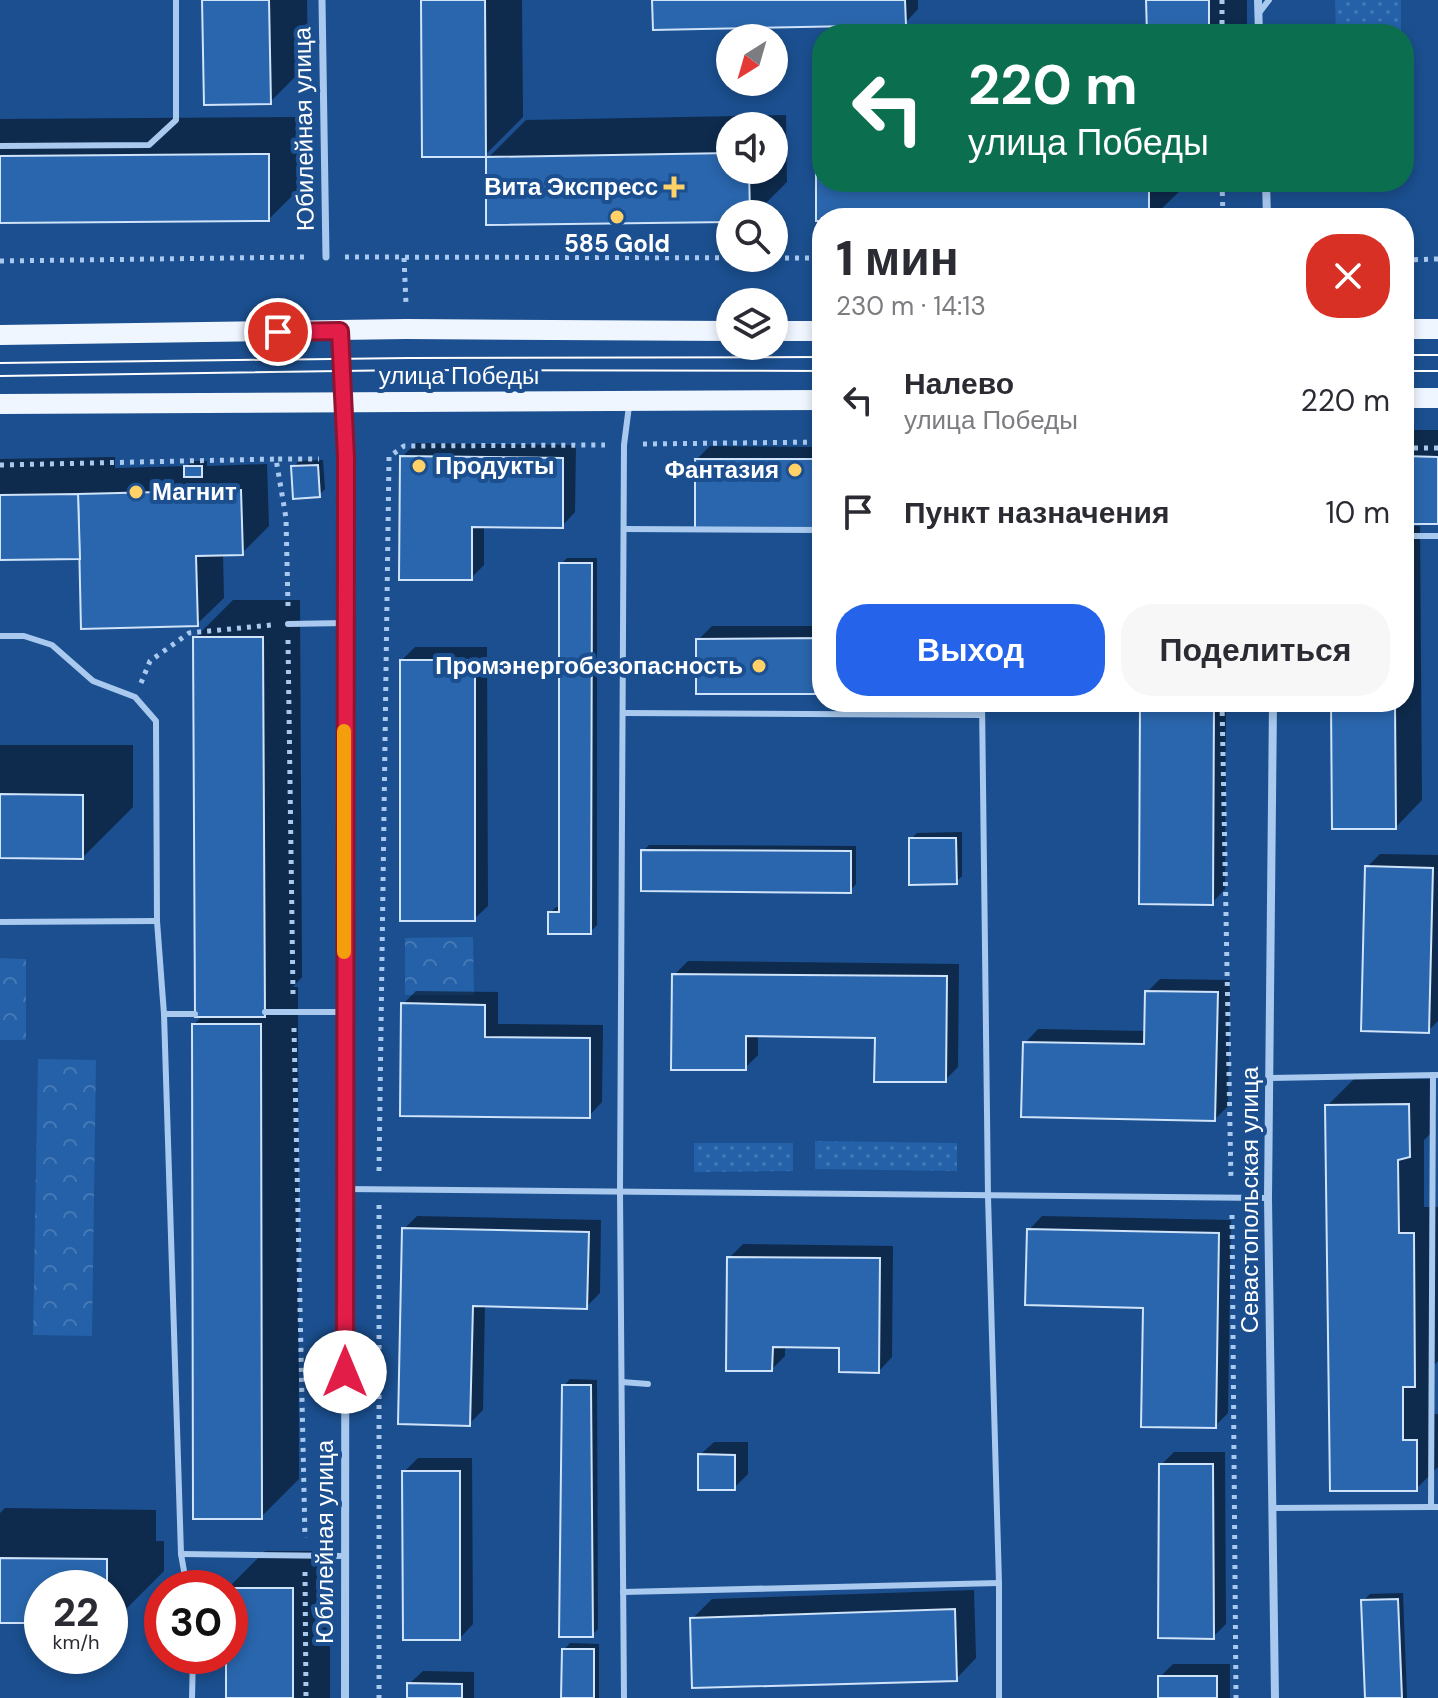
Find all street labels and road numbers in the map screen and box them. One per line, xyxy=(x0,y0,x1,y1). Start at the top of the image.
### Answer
street label: Юбилейная улица xyxy=(286,26,321,231)
street label: улица Победы xyxy=(379,360,539,391)
street label: Севастопольская улица xyxy=(1234,1066,1265,1333)
street label: Юбилейная улица xyxy=(309,1439,340,1644)

